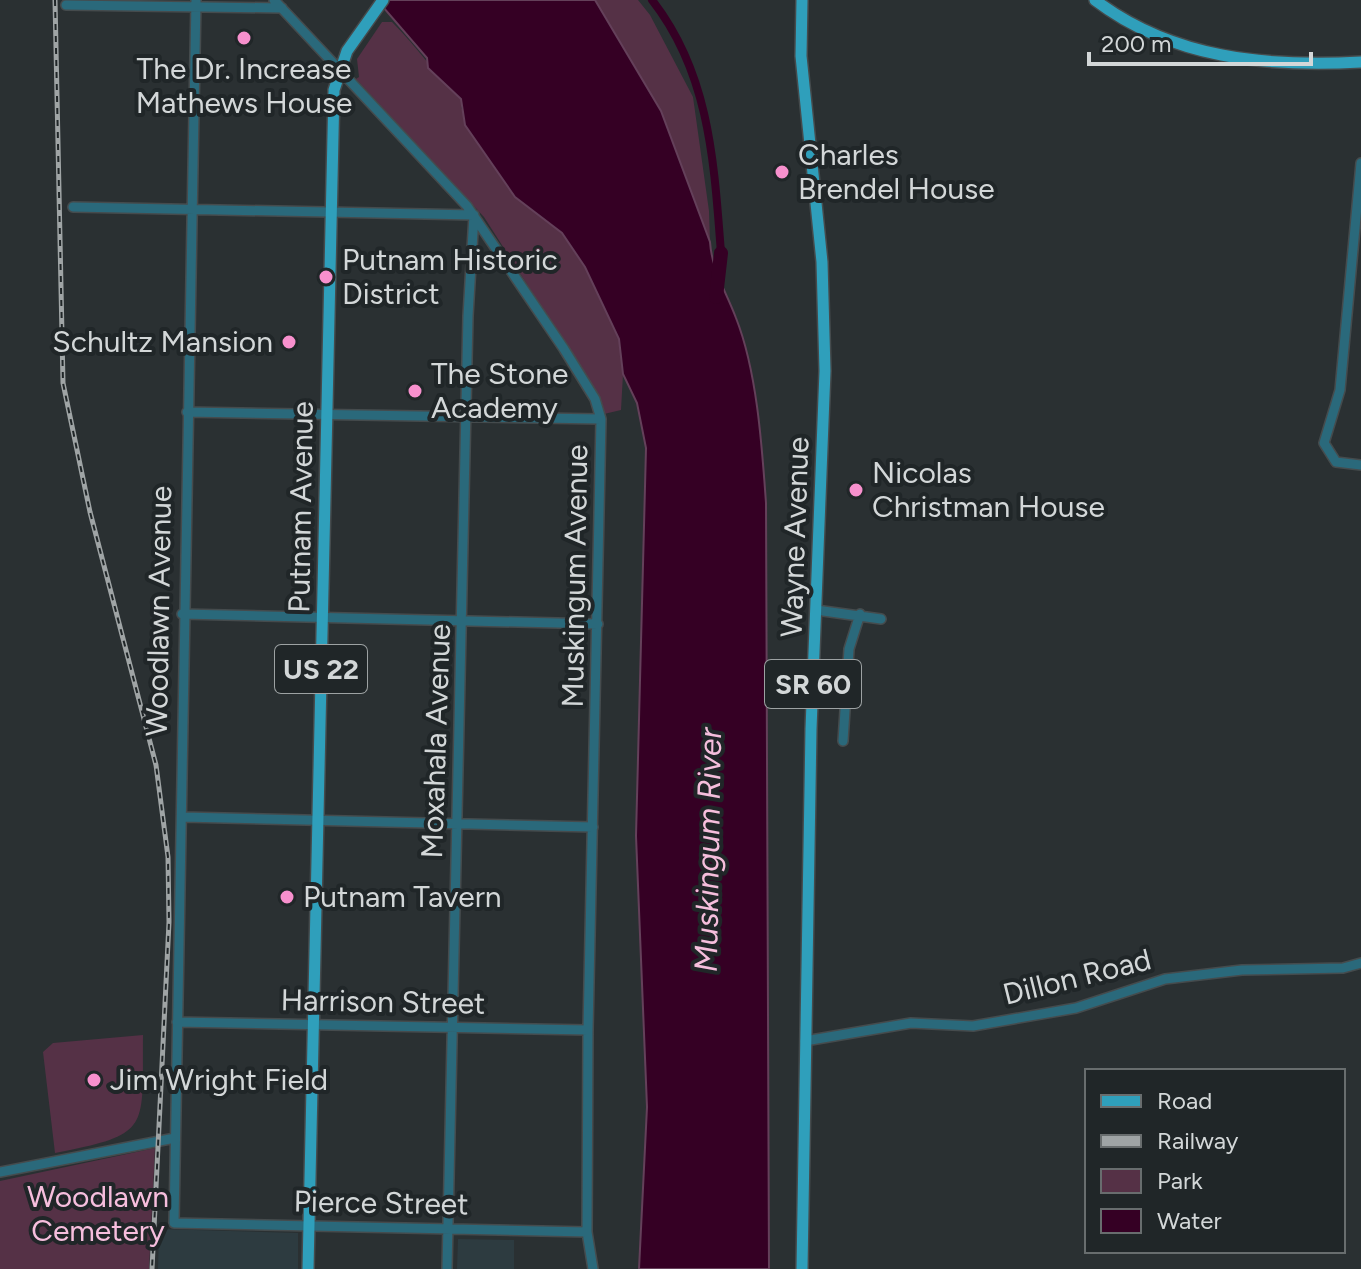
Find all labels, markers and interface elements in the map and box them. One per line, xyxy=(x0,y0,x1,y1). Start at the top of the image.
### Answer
scale bar xyxy=(1089,16,1311,66)
marker: The Dr. Increase Mathews House xyxy=(235,29,253,47)
text: 200 m xyxy=(1101,29,1172,58)
place label: The Dr. Increase Mathews House xyxy=(136,50,352,121)
place label: Charles Brendel House xyxy=(798,136,995,207)
marker: Charles Brendel House xyxy=(773,163,791,181)
place label: Putnam Historic District xyxy=(342,241,558,312)
marker: Putnam Historic District xyxy=(317,268,335,286)
place label: Schultz Mansion xyxy=(52,323,273,360)
marker: Schultz Mansion xyxy=(280,333,298,351)
place label: The Stone Academy xyxy=(431,355,568,426)
marker: The Stone Academy xyxy=(406,382,424,400)
street label: Putnam Avenue xyxy=(280,401,321,613)
street label: Wayne Avenue xyxy=(773,436,816,638)
street label: Muskingum Avenue xyxy=(554,444,595,708)
place label: Nicolas Christman House xyxy=(872,454,1105,525)
marker: Nicolas Christman House xyxy=(847,481,865,499)
street label: Woodlawn Avenue xyxy=(138,485,179,737)
street label: Moxahala Avenue xyxy=(413,623,458,859)
road number: US 22 xyxy=(275,645,367,693)
road number: SR 60 xyxy=(765,660,861,708)
water label: Muskingum River xyxy=(687,726,729,973)
place label: Putnam Tavern xyxy=(303,878,502,915)
marker: Putnam Tavern xyxy=(278,888,296,906)
street label: Dillon Road xyxy=(999,940,1155,1013)
street label: Harrison Street xyxy=(280,981,486,1022)
place label: Jim Wright Field xyxy=(110,1061,328,1098)
legend xyxy=(1085,1069,1345,1253)
marker: Jim Wright Field xyxy=(85,1071,103,1089)
text: Road xyxy=(1157,1086,1212,1115)
text: Railway xyxy=(1157,1126,1239,1155)
text: Park xyxy=(1157,1166,1203,1195)
park label: Woodlawn Cemetery xyxy=(27,1178,169,1249)
street label: Pierce Street xyxy=(293,1182,469,1223)
text: Water xyxy=(1157,1206,1222,1235)

